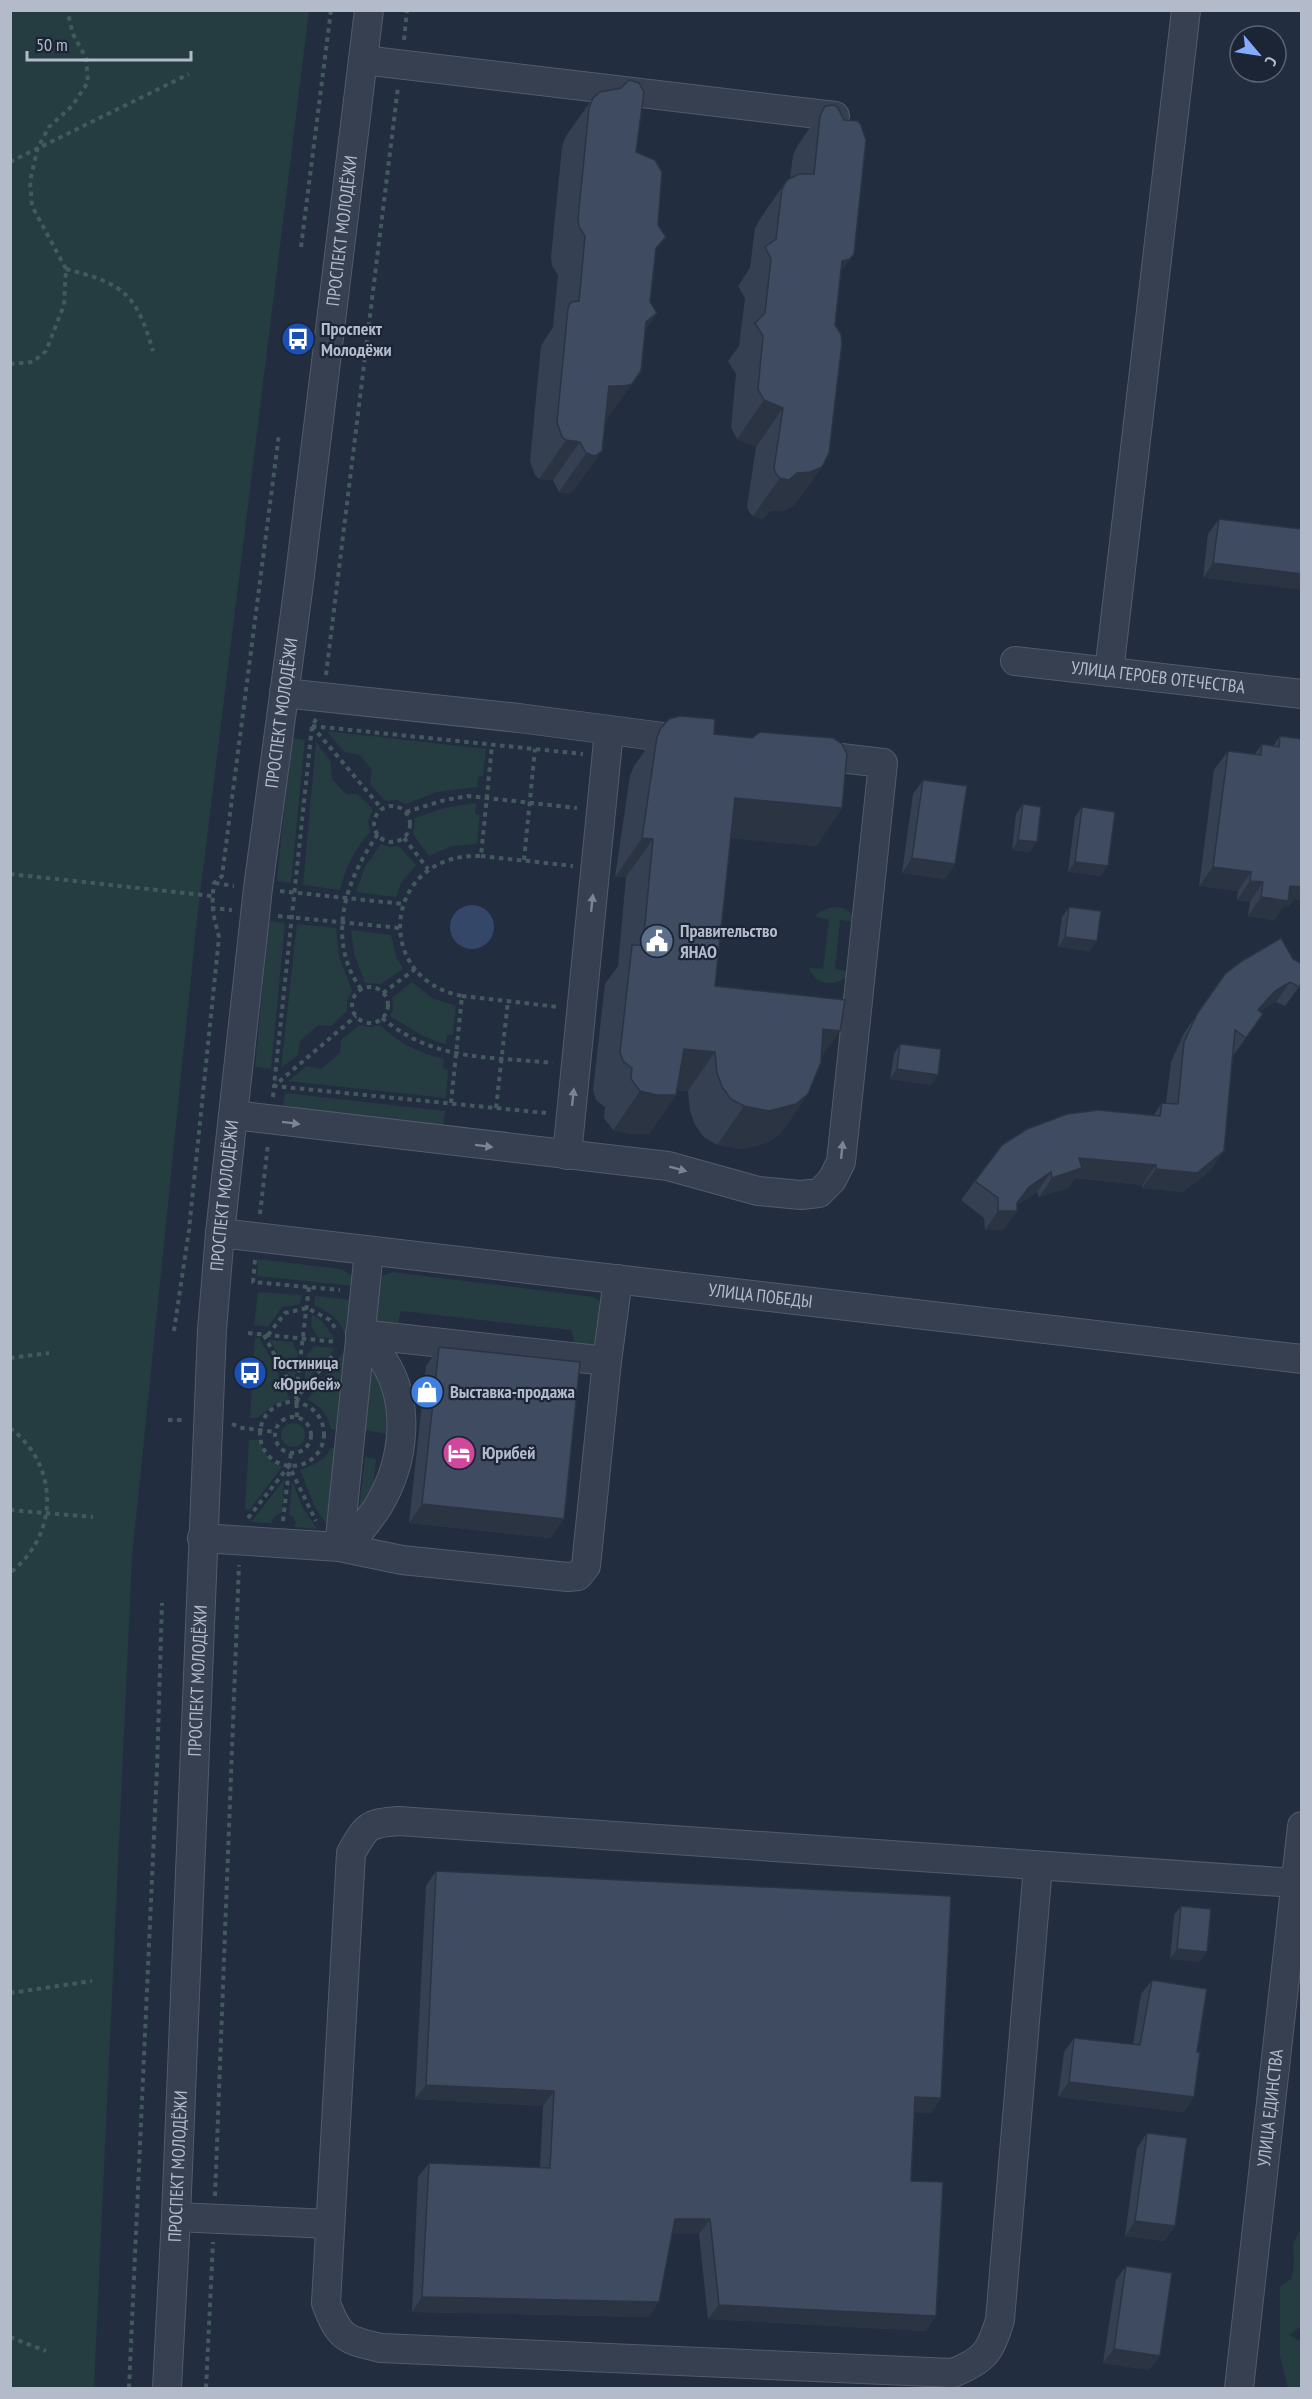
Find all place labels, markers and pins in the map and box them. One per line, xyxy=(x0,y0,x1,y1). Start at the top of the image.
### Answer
place label: Проспект Молодёжи xyxy=(321,317,392,361)
bus stop icon: Проспект Молодёжи xyxy=(280,321,316,357)
place label: Правительство ЯНАО xyxy=(680,919,778,963)
public building icon: Правительство ЯНАО xyxy=(639,923,675,959)
place label: Гостиница «Юрибей» xyxy=(273,1351,341,1395)
bus stop icon: Гостиница «Юрибей» xyxy=(232,1355,268,1391)
shop icon: Выставка-продажа xyxy=(409,1374,445,1410)
place label: Выставка-продажа xyxy=(450,1380,575,1403)
hotel icon: Юрибей xyxy=(441,1435,477,1471)
place label: Юрибей xyxy=(482,1441,535,1464)

